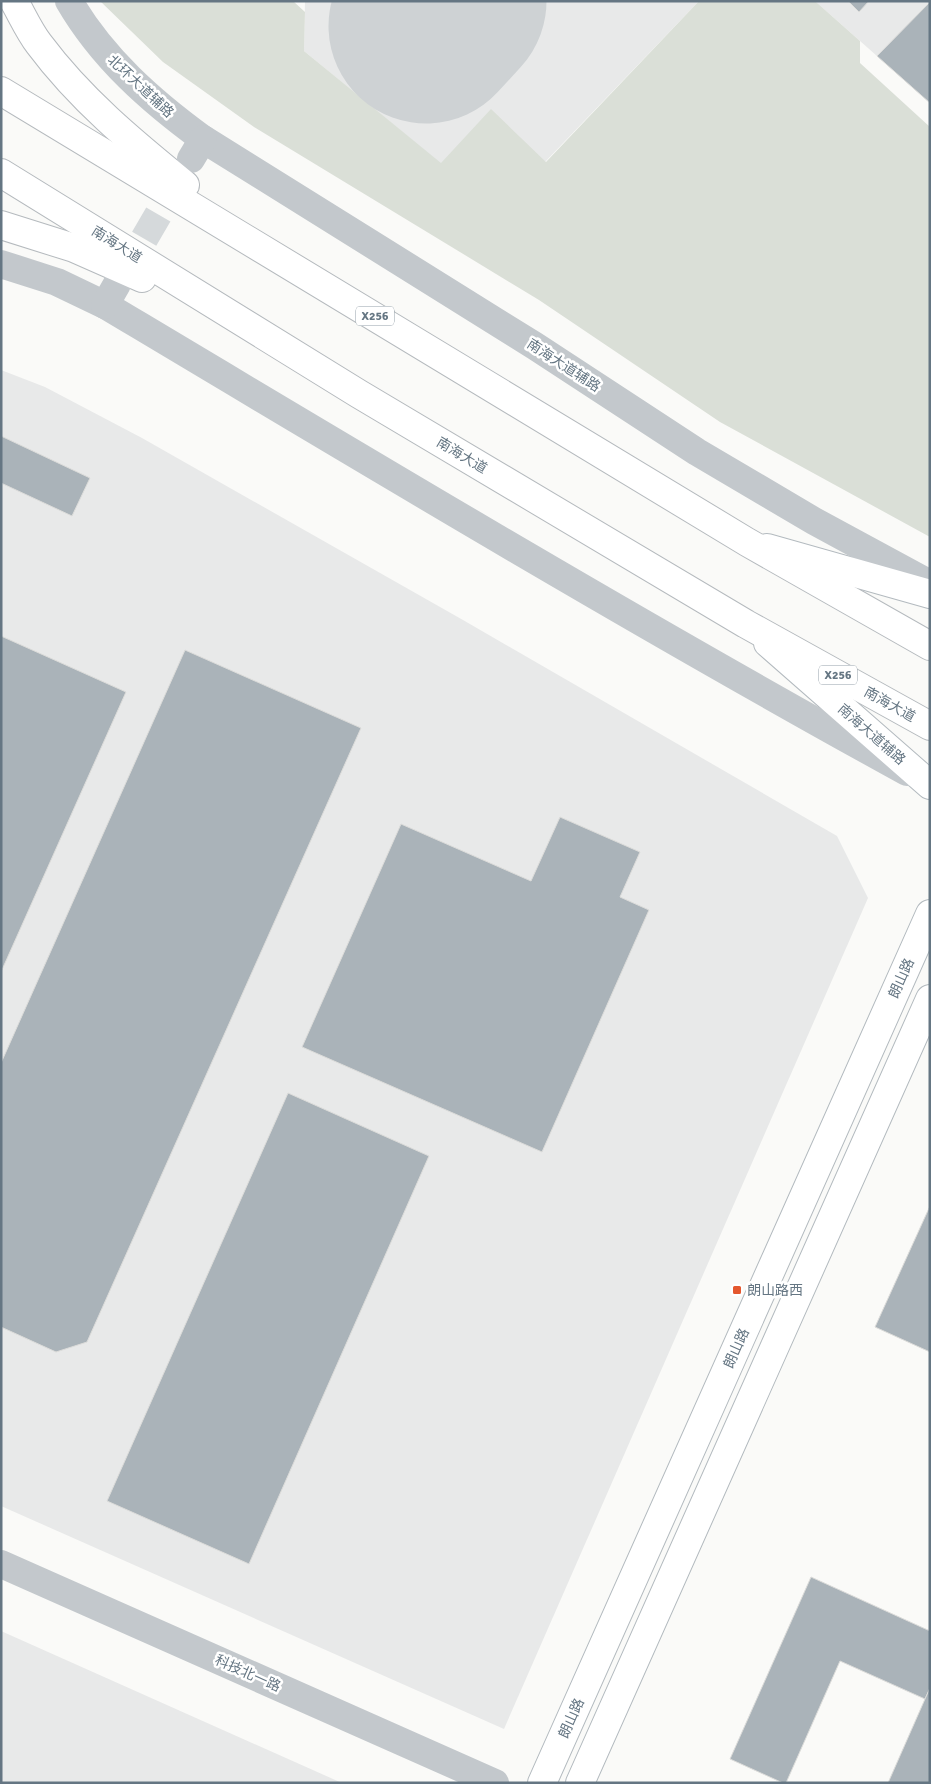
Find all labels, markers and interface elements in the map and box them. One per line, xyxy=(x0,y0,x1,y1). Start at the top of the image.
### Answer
street label: 北环大道辅路 xyxy=(104,52,177,121)
street label: 南海大道 xyxy=(88,222,145,266)
road number: X256 xyxy=(356,306,394,326)
street label: 南海大道辅路 xyxy=(524,335,604,395)
street label: 南海大道 xyxy=(433,434,490,477)
road number: X256 xyxy=(819,666,857,684)
street label: 南海大道 xyxy=(861,683,918,725)
street label: 南海大道辅路 xyxy=(834,700,909,768)
street label: 朗山路 xyxy=(885,956,918,1001)
place label: 朗山路西 xyxy=(747,1282,803,1299)
marker: 朗山路西 xyxy=(731,1284,743,1296)
street label: 朗山路 xyxy=(720,1326,753,1371)
street label: 科技北一路 xyxy=(212,1651,283,1695)
street label: 朗山路 xyxy=(555,1696,588,1741)

